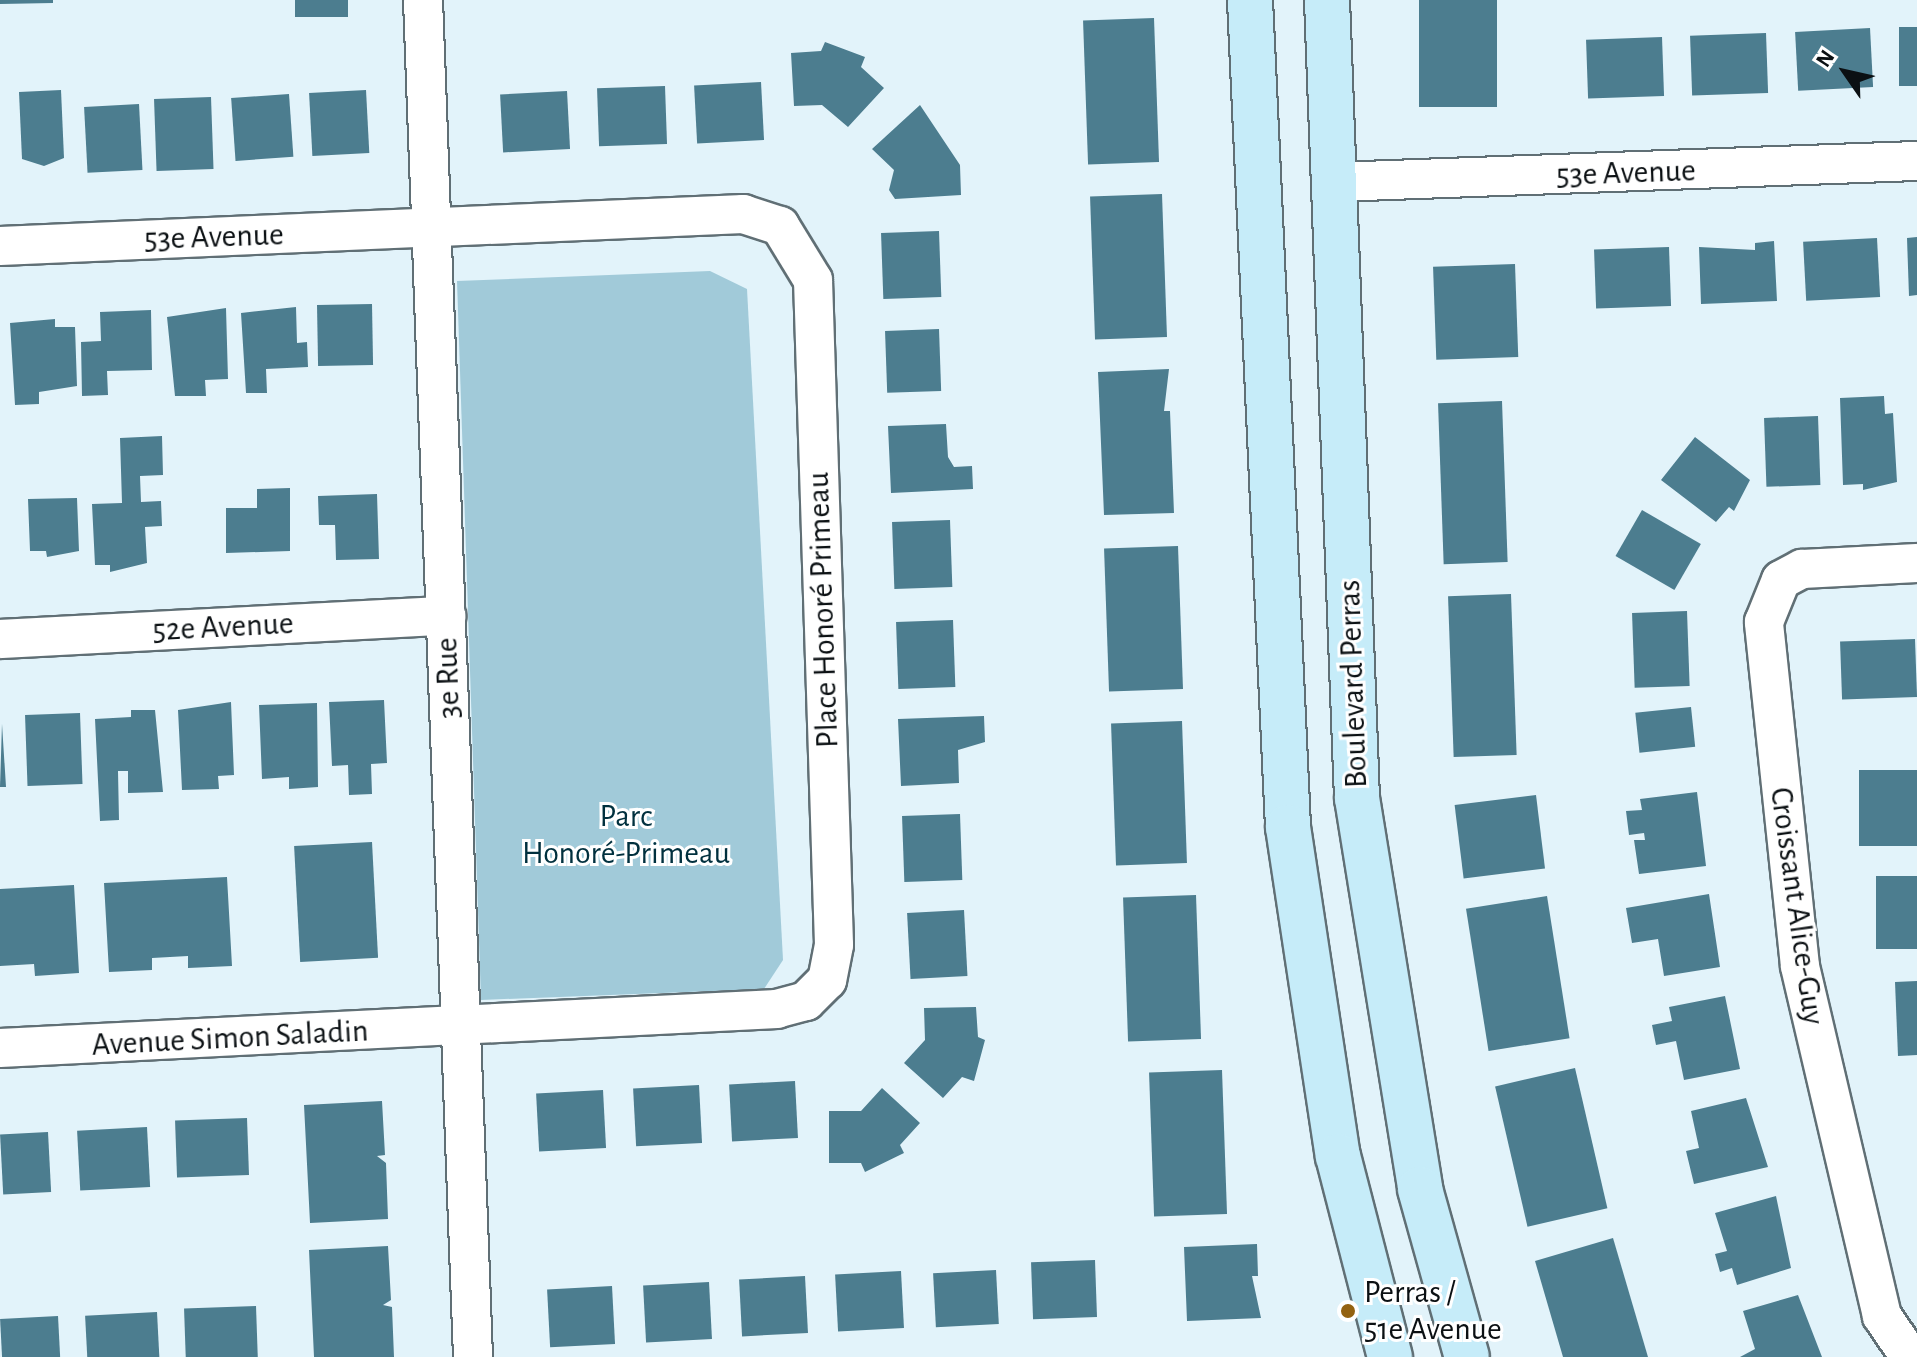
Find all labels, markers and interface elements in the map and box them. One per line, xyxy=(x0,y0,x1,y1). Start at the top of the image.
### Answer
north arrow xyxy=(1805,32,1885,112)
text: N xyxy=(1812,46,1838,71)
street label: 53e Avenue xyxy=(1555,151,1697,195)
street label: 53e Avenue xyxy=(143,215,285,259)
street label: Place Honoré Primeau xyxy=(799,471,847,749)
street label: Boulevard Perras xyxy=(1330,579,1376,789)
street label: 52e Avenue xyxy=(151,604,295,650)
street label: 3e Rue xyxy=(427,637,469,719)
street label: Croissant Alice-Guy xyxy=(1761,785,1833,1027)
park label: Parc Honoré-Primeau xyxy=(522,798,730,873)
street label: Avenue Simon Saladin xyxy=(91,1012,369,1064)
place label: Perras / 51e Avenue xyxy=(1364,1274,1502,1349)
marker: Perras / 51e Avenue xyxy=(1339,1302,1357,1320)

